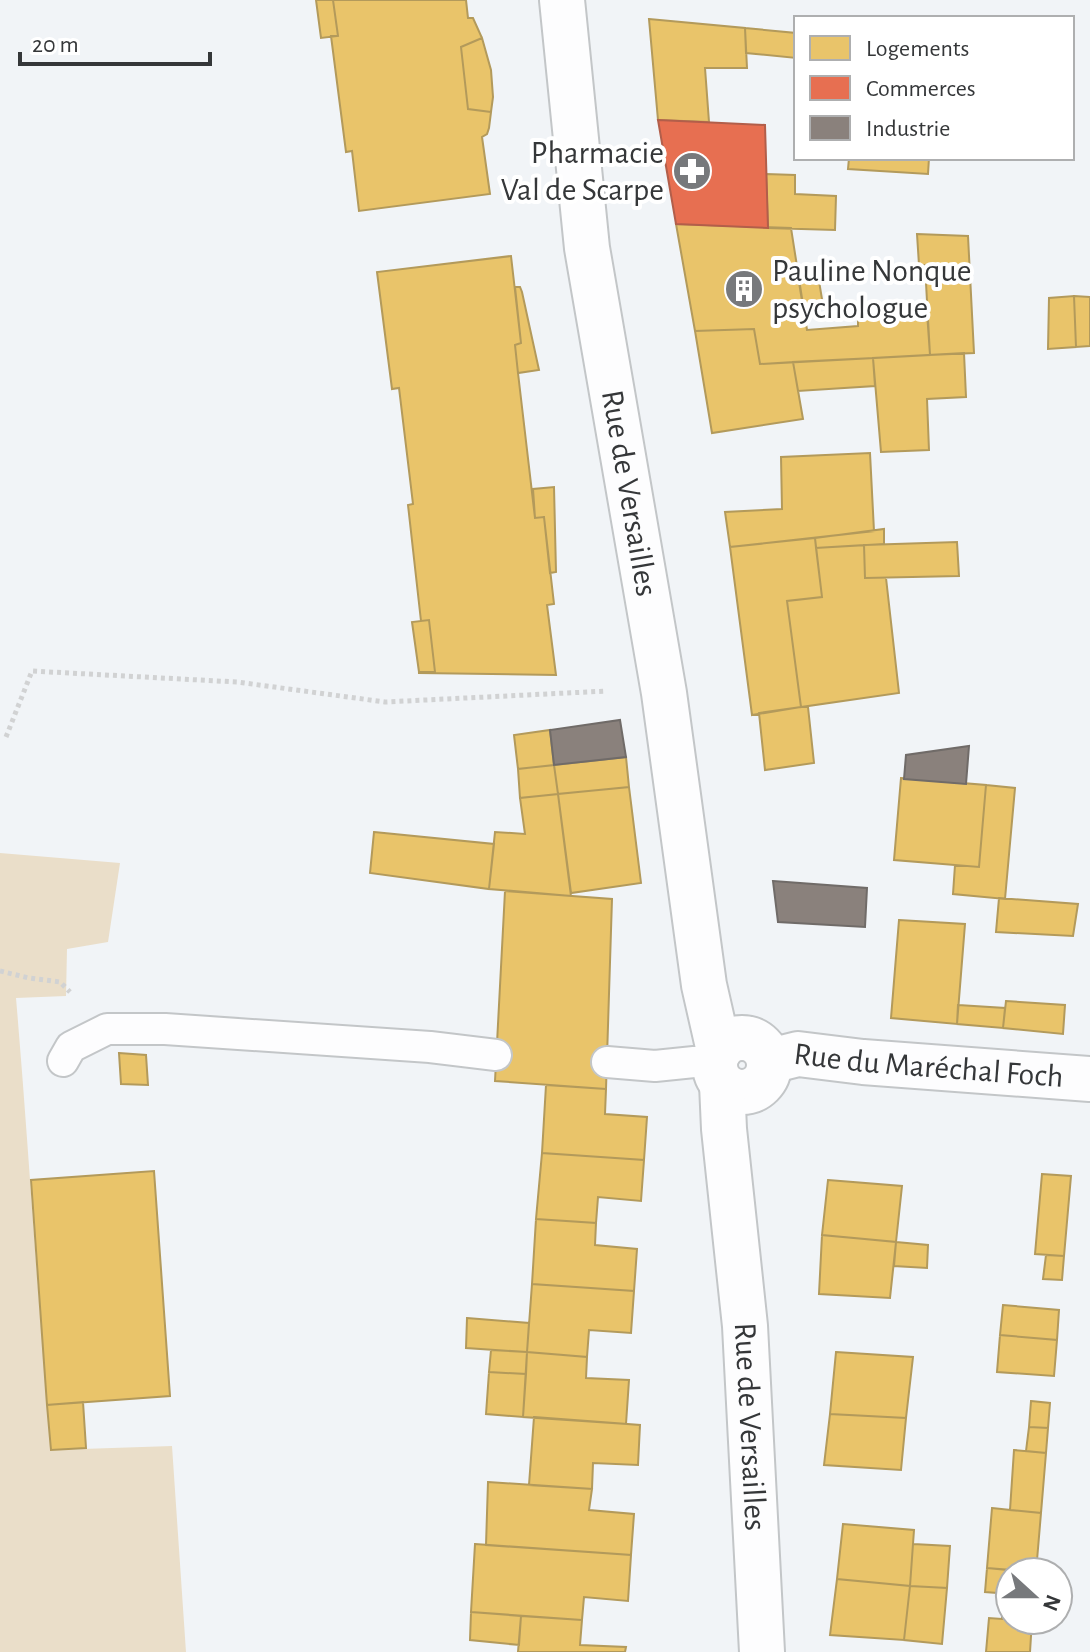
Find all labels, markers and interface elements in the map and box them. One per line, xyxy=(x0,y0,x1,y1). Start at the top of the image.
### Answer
scale bar xyxy=(20,16,210,66)
legend xyxy=(794,16,1074,160)
text: 20 m xyxy=(32,33,79,57)
text: Logements xyxy=(866,37,969,61)
text: Commerces xyxy=(866,77,976,101)
text: Industrie xyxy=(866,117,950,141)
place label: Pharmacie Val de Scarpe xyxy=(501,137,664,206)
pharmacy icon: Pharmacie Val de Scarpe xyxy=(671,150,713,192)
place label: Pauline Nonque psychologue xyxy=(772,255,972,324)
building icon: Pauline Nonque psychologue xyxy=(723,268,765,310)
street label: Rue de Versailles xyxy=(596,388,663,599)
street label: Rue du Maréchal Foch xyxy=(792,1038,1065,1093)
street label: Rue de Versailles xyxy=(729,1322,772,1532)
north arrow xyxy=(994,1556,1074,1636)
text: N xyxy=(1039,1592,1065,1614)

